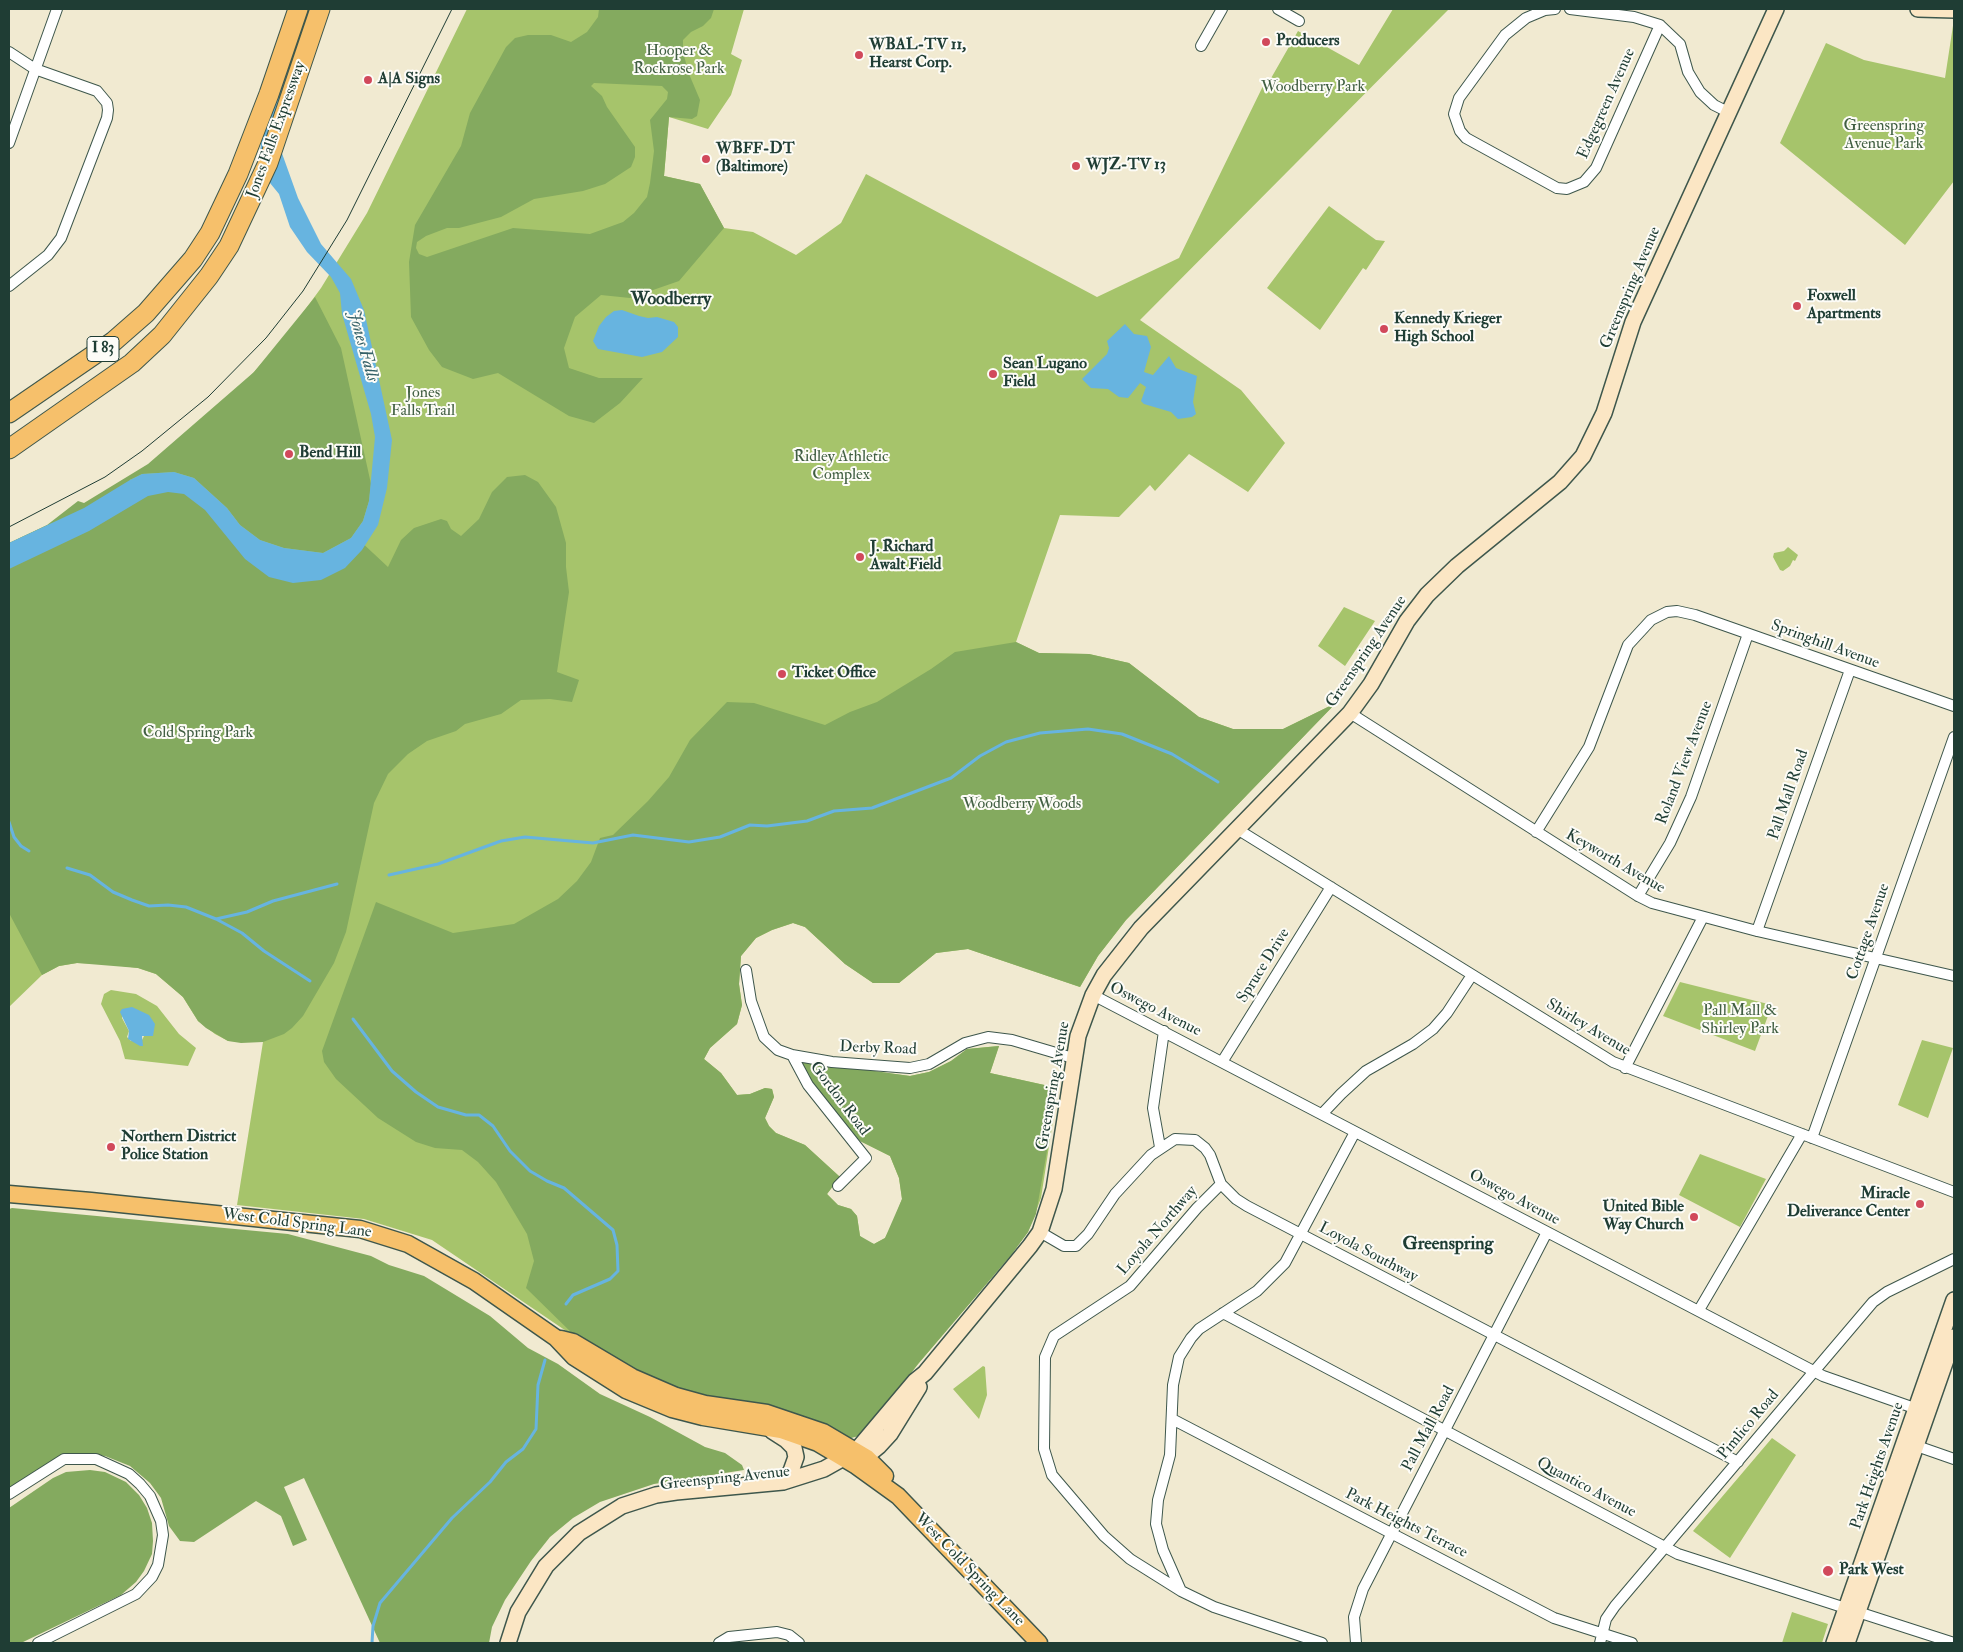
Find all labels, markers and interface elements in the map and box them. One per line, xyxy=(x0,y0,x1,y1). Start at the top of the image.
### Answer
place label: Producers xyxy=(1276,32,1340,52)
place label: WBAL-TV 11, Hearst Corp. xyxy=(869,36,966,74)
marker: Producers xyxy=(1260,36,1272,48)
park label: Hooper & Rockrose Park xyxy=(633,42,725,80)
street label: Edgegreen Avenue xyxy=(1574,46,1640,162)
marker: WBAL-TV 11, Hearst Corp. xyxy=(853,49,865,61)
street label: Jones Falls Expressway xyxy=(243,59,311,201)
place label: A|A Signs xyxy=(378,70,440,90)
marker: A|A Signs xyxy=(362,74,374,86)
park label: Woodberry Park xyxy=(1261,78,1365,98)
park label: Greenspring Avenue Park xyxy=(1844,117,1924,155)
place label: WBFF-DT (Baltimore) xyxy=(716,140,795,178)
marker: WBFF-DT (Baltimore) xyxy=(700,153,712,165)
place label: WJZ-TV 13 xyxy=(1086,156,1166,176)
marker: WJZ-TV 13 xyxy=(1070,160,1082,172)
street label: Greenspring Avenue xyxy=(1597,224,1665,352)
place label: Foxwell Apartments xyxy=(1807,287,1881,325)
district label: Woodberry xyxy=(631,289,711,311)
marker: Foxwell Apartments xyxy=(1791,300,1803,312)
water label: Jones Falls xyxy=(341,307,383,385)
place label: Kennedy Krieger High School xyxy=(1394,310,1502,348)
marker: Kennedy Krieger High School xyxy=(1378,323,1390,335)
road number: I 83 xyxy=(87,336,119,362)
place label: Sean Lugano Field xyxy=(1003,355,1087,393)
marker: Sean Lugano Field xyxy=(987,368,999,380)
park label: Jones Falls Trail xyxy=(391,384,455,422)
place label: Bend Hill xyxy=(299,444,361,464)
marker: Bend Hill xyxy=(283,448,295,460)
park label: Ridley Athletic Complex xyxy=(794,448,888,486)
place label: J. Richard Awalt Field xyxy=(870,538,941,576)
marker: J. Richard Awalt Field xyxy=(854,551,866,563)
street label: Greenspring Avenue xyxy=(1323,593,1411,711)
street label: Springhill Avenue xyxy=(1768,617,1882,673)
place label: Ticket Office xyxy=(792,664,876,684)
marker: Ticket Office xyxy=(776,668,788,680)
street label: Roland View Avenue xyxy=(1653,699,1717,827)
park label: Cold Spring Park xyxy=(143,724,253,744)
street label: Pall Mall Road xyxy=(1765,747,1813,843)
park label: Woodberry Woods xyxy=(963,795,1081,815)
street label: Keyworth Avenue xyxy=(1562,826,1668,898)
street label: Cottage Avenue xyxy=(1844,881,1894,983)
street label: Spruce Drive xyxy=(1234,925,1294,1007)
street label: Oswego Avenue xyxy=(1106,979,1204,1041)
street label: Shirley Avenue xyxy=(1542,995,1634,1061)
park label: Pall Mall & Shirley Park xyxy=(1701,1002,1779,1040)
street label: Greenspring Avenue xyxy=(1033,1020,1075,1152)
street label: Derby Road xyxy=(839,1038,917,1060)
street label: Gordon Road xyxy=(805,1058,873,1140)
place label: Northern District Police Station xyxy=(121,1128,236,1166)
marker: Northern District Police Station xyxy=(105,1141,117,1153)
street label: Oswego Avenue xyxy=(1465,1166,1563,1230)
street label: Loyola Northway xyxy=(1114,1182,1202,1280)
place label: Miracle Deliverance Center xyxy=(1787,1185,1910,1223)
place label: United Bible Way Church xyxy=(1602,1198,1684,1236)
marker: Miracle Deliverance Center xyxy=(1914,1198,1926,1210)
street label: West Cold Spring Lane xyxy=(221,1205,373,1243)
marker: United Bible Way Church xyxy=(1688,1211,1700,1223)
street label: Loyola Southway xyxy=(1315,1219,1421,1287)
district label: Greenspring xyxy=(1403,1234,1493,1256)
street label: Pall Mall Road xyxy=(1398,1383,1460,1475)
street label: Pimlico Road xyxy=(1714,1386,1784,1464)
street label: Park Heights Avenue xyxy=(1847,1400,1909,1532)
street label: Quantico Avenue xyxy=(1533,1454,1639,1522)
street label: Greenspring Avenue xyxy=(659,1463,791,1495)
street label: Park Heights Terrace xyxy=(1342,1485,1470,1563)
street label: West Cold Spring Lane xyxy=(910,1509,1028,1631)
place label: Park West xyxy=(1839,1561,1904,1581)
marker: Park West xyxy=(1821,1564,1835,1578)

